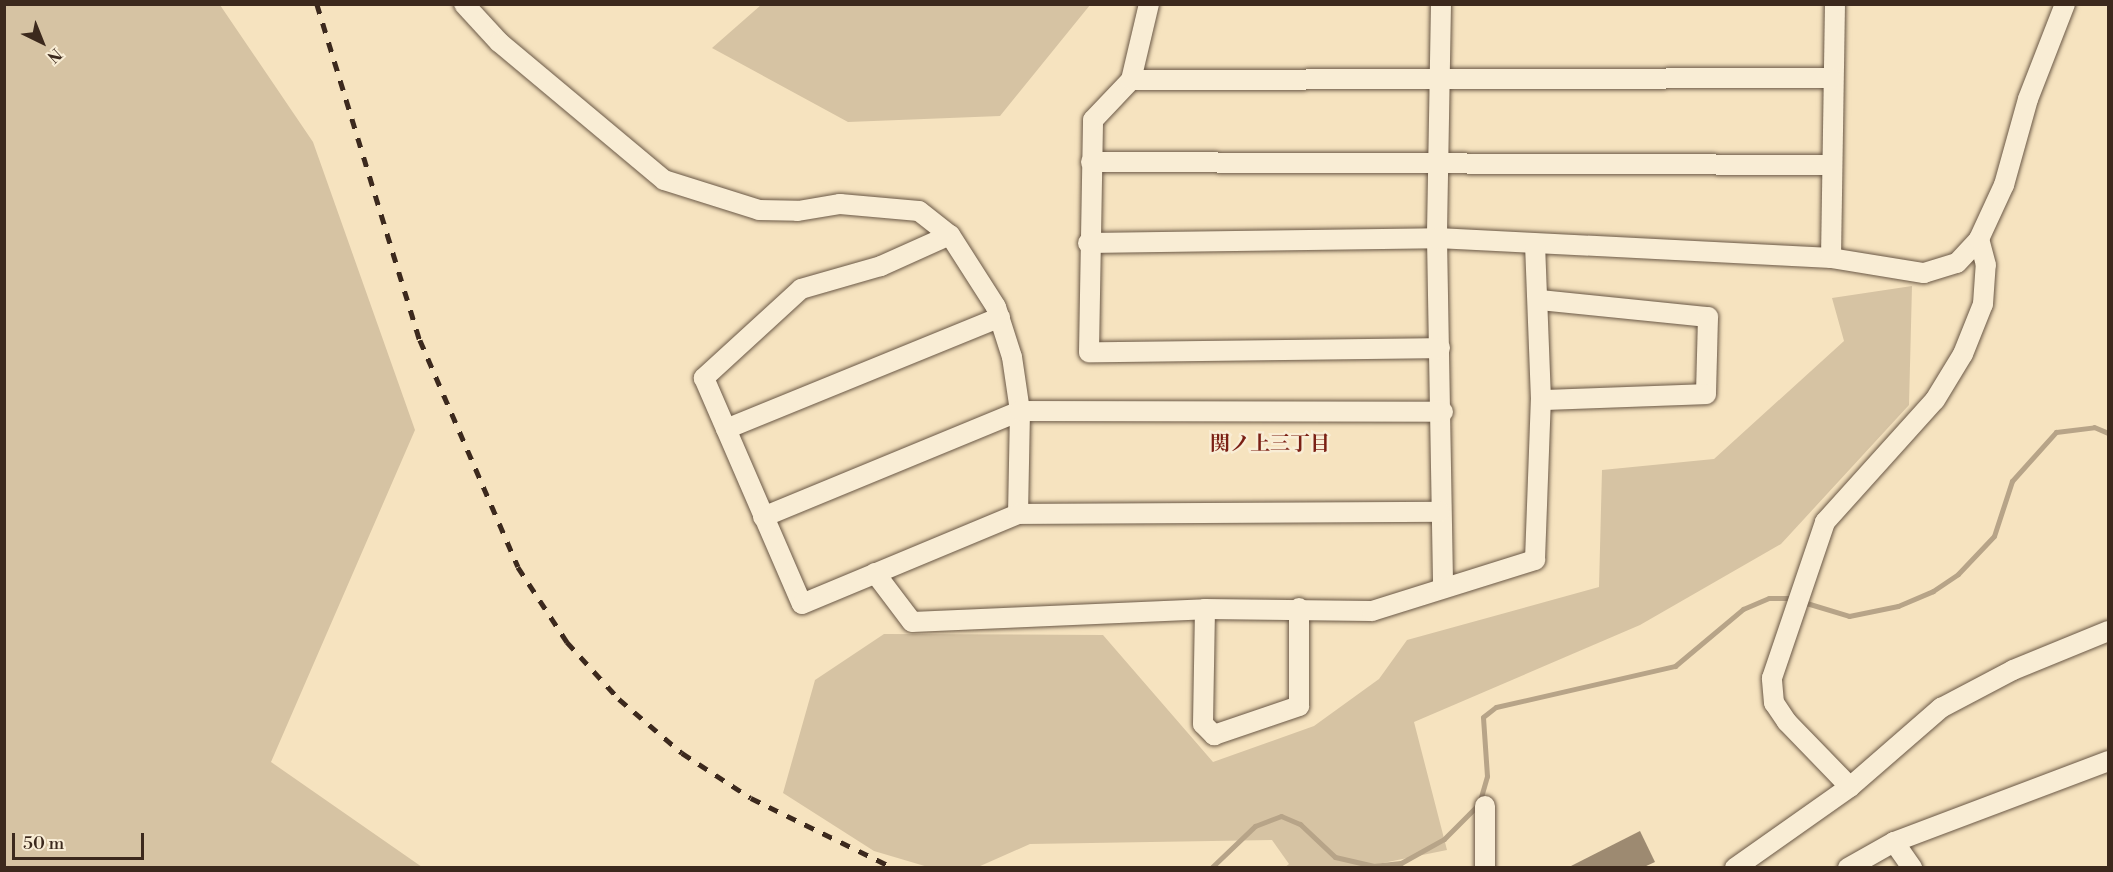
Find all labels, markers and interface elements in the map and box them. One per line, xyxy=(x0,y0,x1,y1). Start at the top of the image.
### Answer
north arrow xyxy=(12,12,72,72)
text: N xyxy=(43,44,66,67)
district label: 関ノ上三丁目 xyxy=(1210,432,1330,456)
scale bar xyxy=(15,821,147,859)
text: 50 m xyxy=(23,832,64,855)

